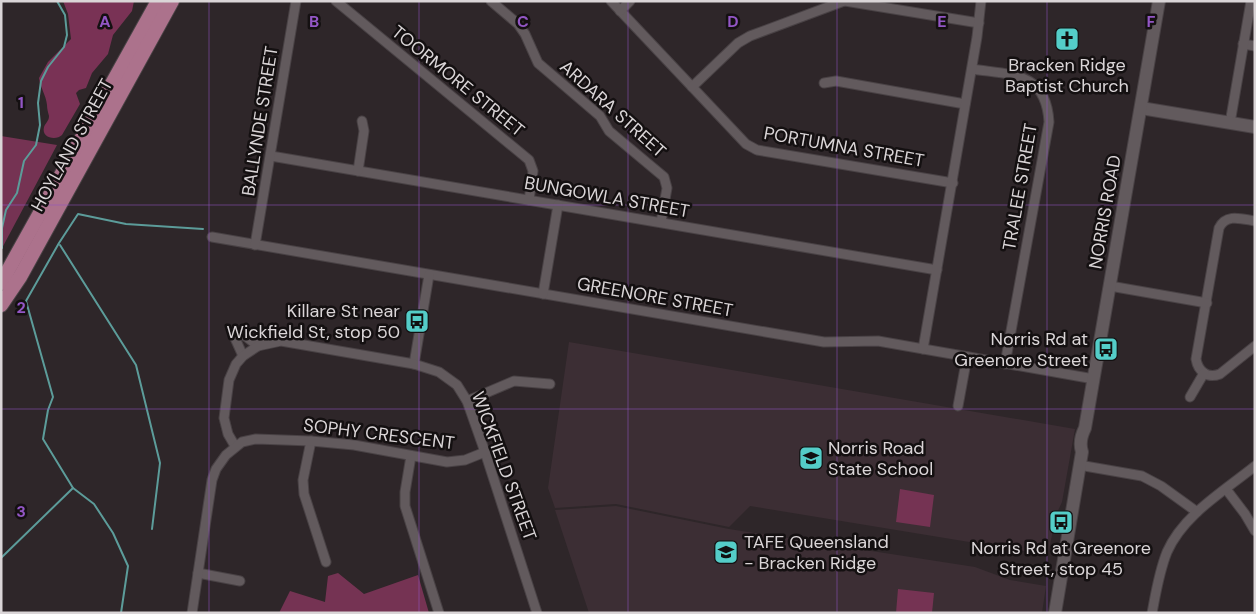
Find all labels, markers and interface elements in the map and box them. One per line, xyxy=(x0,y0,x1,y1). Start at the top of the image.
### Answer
text: A xyxy=(99,11,111,32)
text: B xyxy=(309,11,319,32)
text: C xyxy=(517,11,529,32)
text: D xyxy=(727,11,739,32)
text: E xyxy=(937,11,947,32)
text: F xyxy=(1147,11,1156,32)
street label: TOORMORE STREET xyxy=(387,20,529,142)
church icon: Bracken Ridge Baptist Church xyxy=(1054,26,1080,52)
street label: BALLYNDE STREET xyxy=(236,44,284,198)
place label: Bracken Ridge Baptist Church xyxy=(1005,53,1129,98)
street label: ARDARA STREET xyxy=(555,55,671,163)
street label: HOYLAND STREET xyxy=(26,74,118,216)
text: 1 xyxy=(18,92,24,113)
street label: PORTUMNA STREET xyxy=(762,121,926,173)
street label: TRALEE STREET xyxy=(997,122,1043,252)
street label: NORRIS ROAD xyxy=(1083,153,1127,271)
street label: BUNGOWLA STREET xyxy=(523,171,691,223)
street label: GREENORE STREET xyxy=(575,271,735,323)
text: 2 xyxy=(16,297,26,318)
place label: Killare St near Wickfield St, stop 50 xyxy=(226,299,400,344)
bus stop icon: Killare St near Wickfield St, stop 50 xyxy=(404,308,430,334)
place label: Norris Rd at Greenore Street xyxy=(954,327,1088,372)
bus stop icon: Norris Rd at Greenore Street xyxy=(1093,336,1119,362)
street label: WICKFIELD STREET xyxy=(466,388,542,544)
street label: SOPHY CRESCENT xyxy=(302,413,456,455)
place label: Norris Road State School xyxy=(828,436,933,481)
school or university icon: Norris Road State School xyxy=(798,445,824,471)
text: 3 xyxy=(16,501,26,522)
bus stop icon: Norris Rd at Greenore Street, stop 45 xyxy=(1048,509,1074,535)
place label: TAFE Queensland - Bracken Ridge xyxy=(744,530,889,575)
place label: Norris Rd at Greenore Street, stop 45 xyxy=(971,536,1151,581)
school or university icon: TAFE Queensland - Bracken Ridge xyxy=(713,539,739,565)

